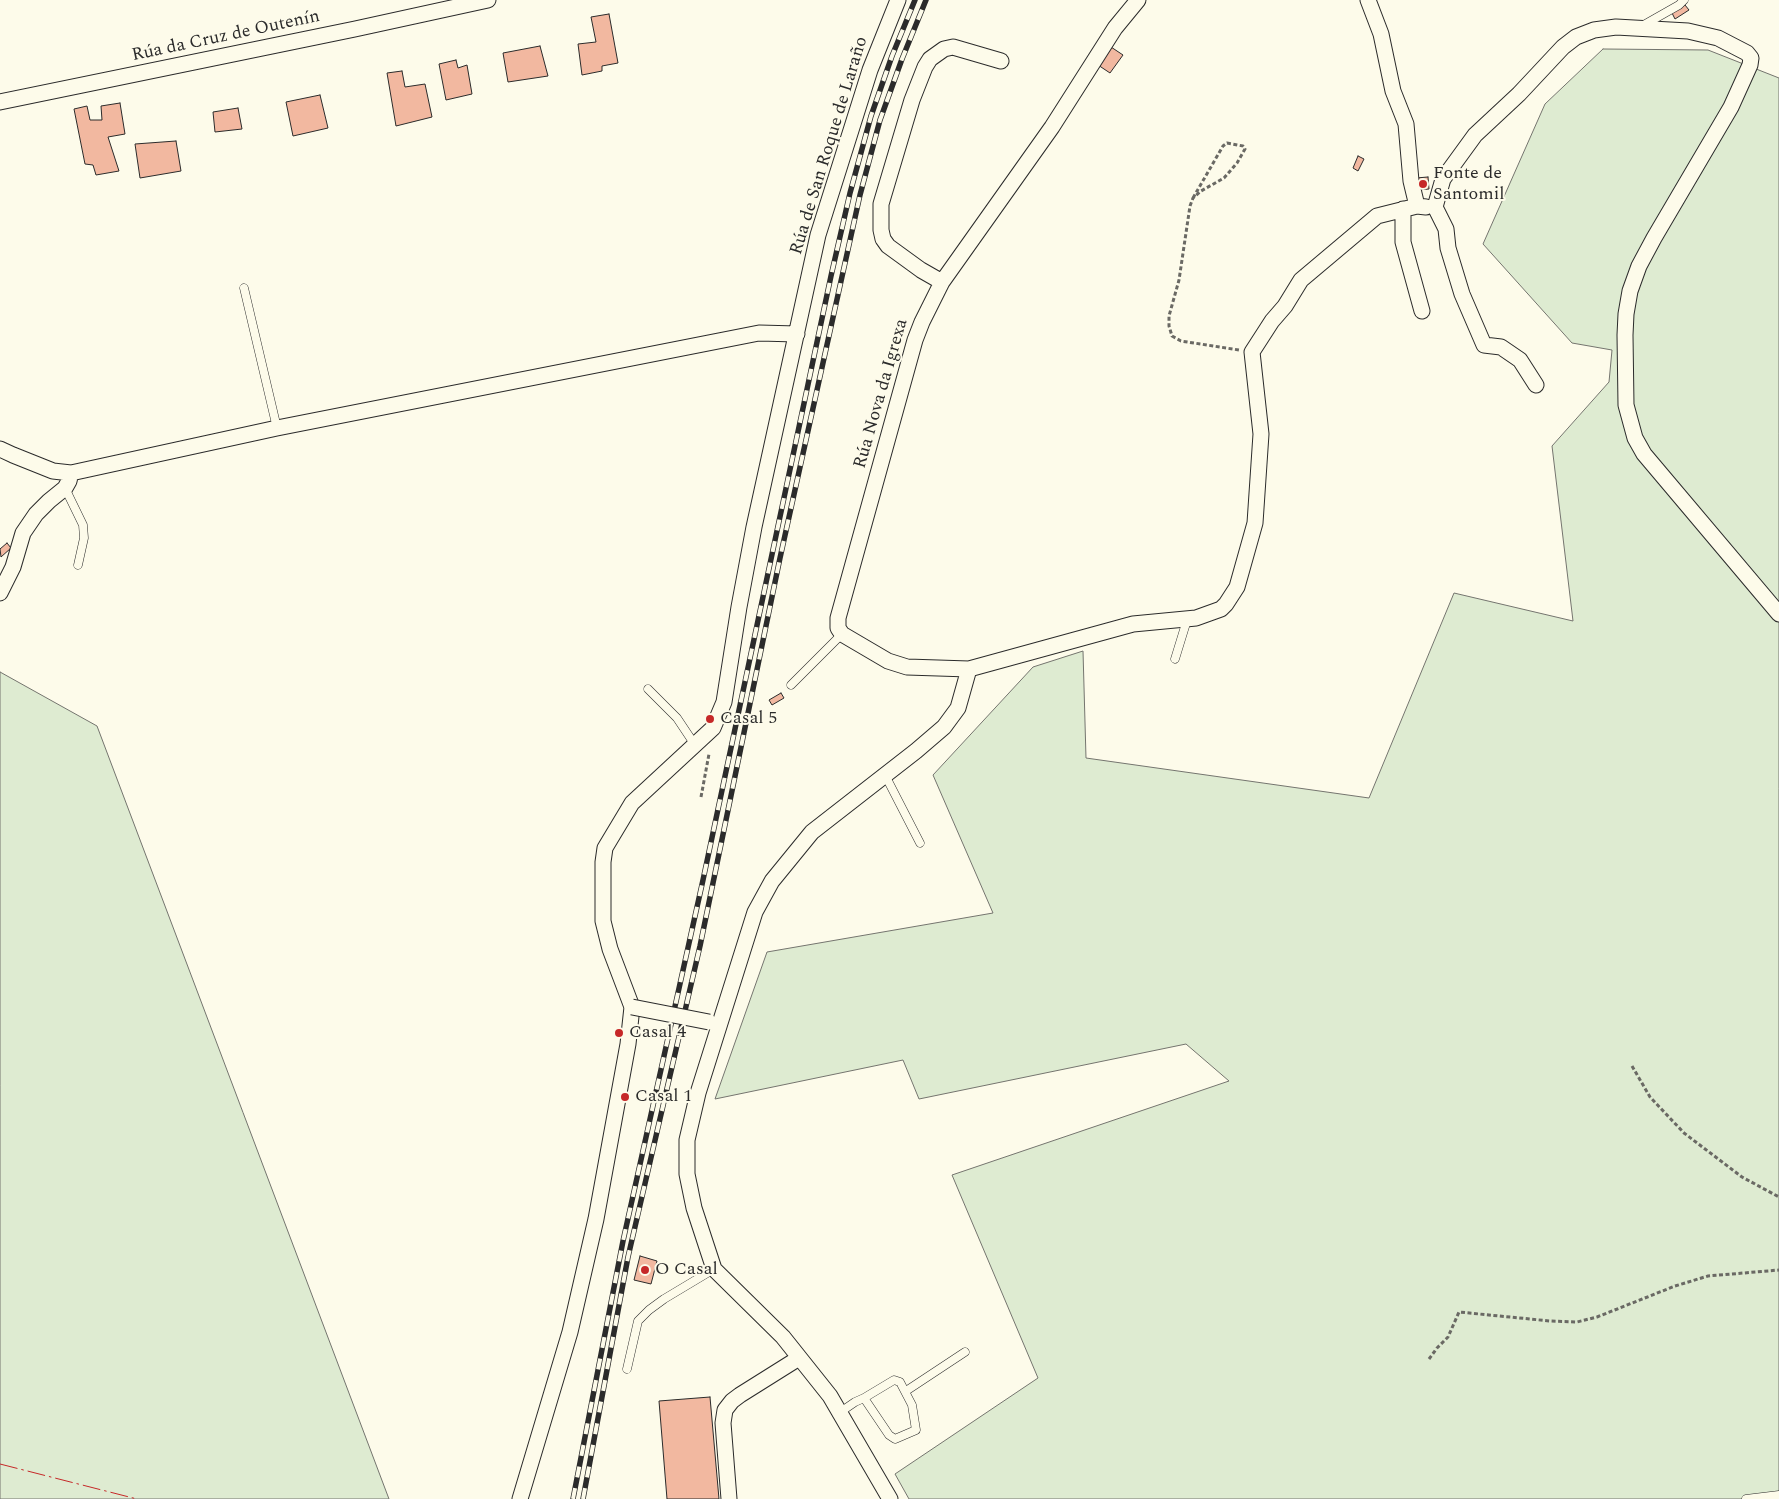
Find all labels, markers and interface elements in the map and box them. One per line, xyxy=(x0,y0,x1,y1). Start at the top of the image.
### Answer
street label: Rúa da Cruz de Outenín xyxy=(130,7,322,67)
street label: Rúa de San Roque de Laraño xyxy=(786,34,874,258)
place label: Fonte de Santomil xyxy=(1433,163,1505,205)
marker: Fonte de Santomil xyxy=(1417,178,1429,190)
street label: Rúa Nova da Igrexa xyxy=(850,317,914,471)
place label: Casal 5 xyxy=(720,708,777,730)
marker: Casal 5 xyxy=(704,713,716,725)
place label: Casal 4 xyxy=(629,1022,686,1044)
marker: Casal 4 xyxy=(613,1027,625,1039)
place label: Casal 1 xyxy=(635,1086,692,1108)
marker: Casal 1 xyxy=(619,1091,631,1103)
place label: O Casal xyxy=(655,1259,718,1281)
marker: O Casal xyxy=(639,1264,651,1276)

